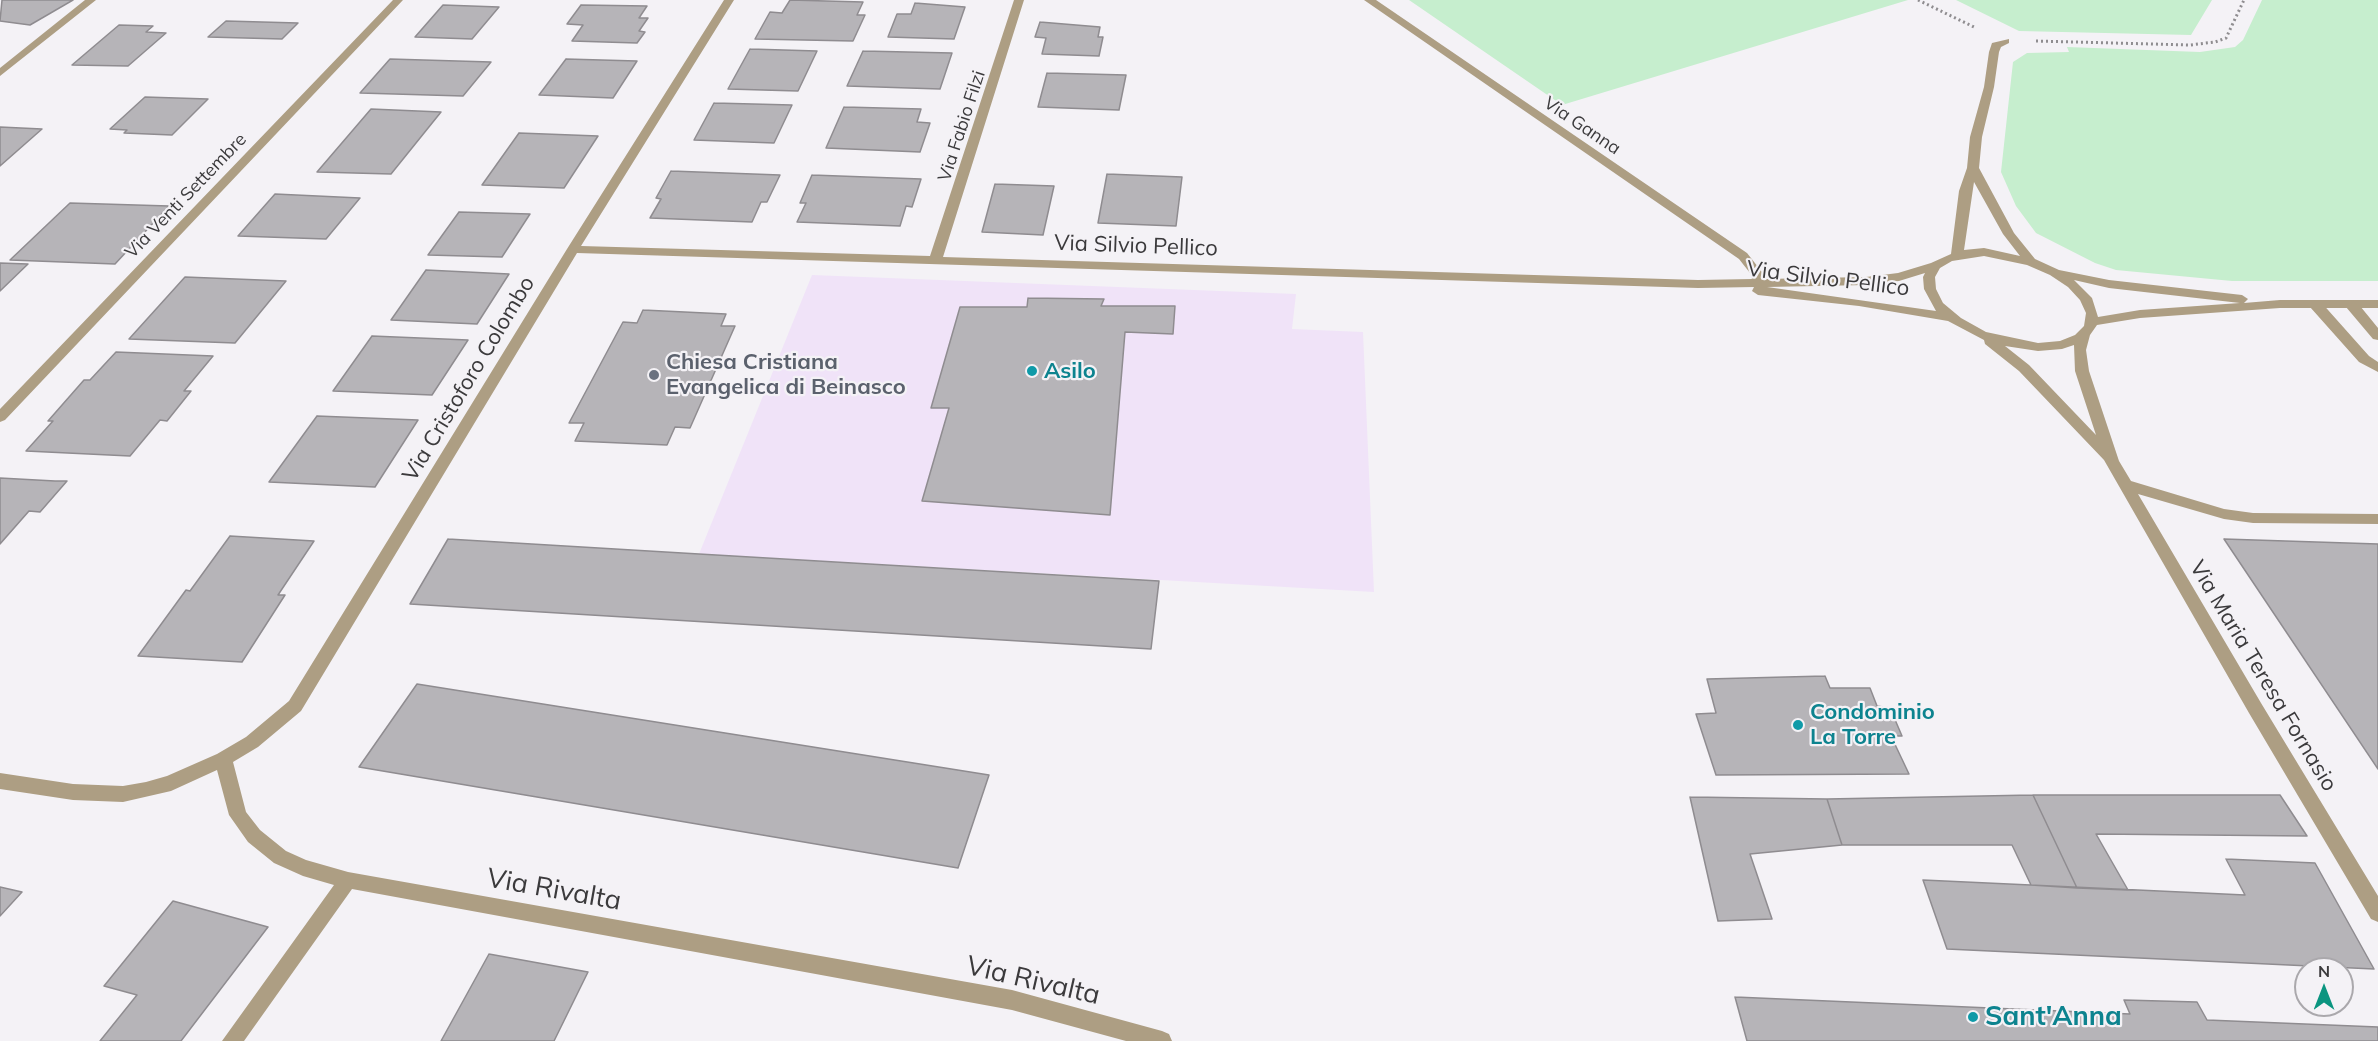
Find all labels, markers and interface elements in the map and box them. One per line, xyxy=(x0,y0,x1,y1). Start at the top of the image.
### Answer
street label: Via Fabio Filzi xyxy=(934,68,990,184)
street label: Via Ganna xyxy=(1539,92,1625,160)
street label: Via Venti Settembre xyxy=(121,129,251,263)
street label: Via Silvio Pellico xyxy=(1054,230,1218,262)
street label: Via Silvio Pellico xyxy=(1745,256,1911,302)
street label: Via Cristoforo Colombo xyxy=(397,272,541,486)
place label: Chiesa Cristiana Evangelica di Beinasco xyxy=(666,349,906,400)
place label: Asilo xyxy=(1044,358,1096,384)
marker: Asilo xyxy=(1025,364,1039,378)
marker: Chiesa Cristiana Evangelica di Beinasco xyxy=(647,368,661,382)
street label: Via Maria Teresa Fornasio xyxy=(2184,556,2342,796)
place label: Condominio La Torre xyxy=(1810,699,1935,750)
marker: Condominio La Torre xyxy=(1791,718,1805,732)
street label: Via Rivalta xyxy=(484,862,624,918)
street label: Via Rivalta xyxy=(963,950,1103,1012)
north arrow xyxy=(2294,957,2354,1017)
text: N xyxy=(2318,961,2330,981)
place label: Sant'Anna xyxy=(1985,1001,2122,1033)
marker: Sant'Anna xyxy=(1966,1010,1980,1024)

